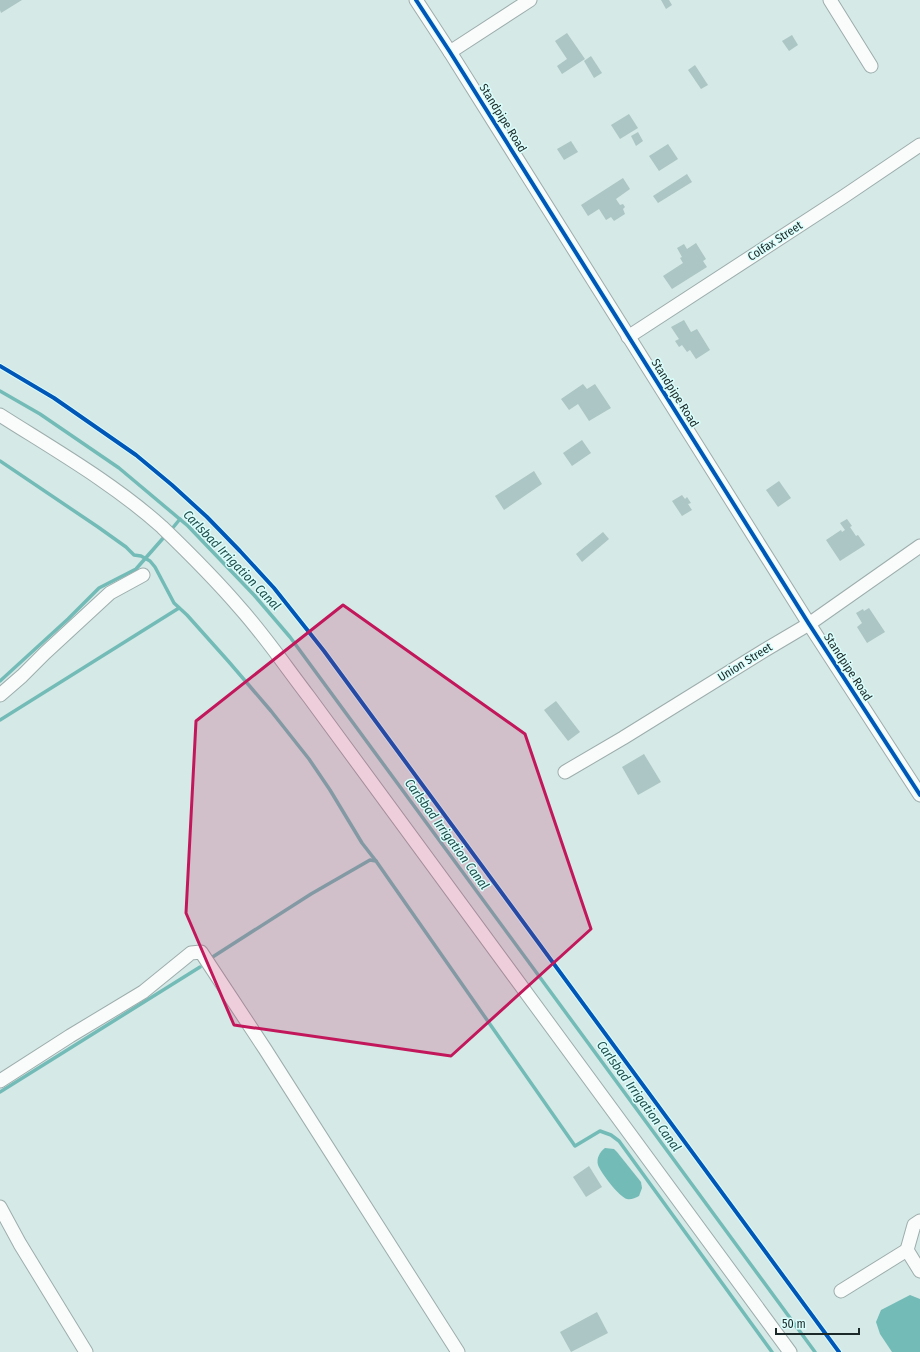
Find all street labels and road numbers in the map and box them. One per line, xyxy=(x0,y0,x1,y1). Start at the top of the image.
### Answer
street label: Standpipe Road xyxy=(476,81,530,155)
street label: Colfax Street xyxy=(745,218,805,264)
street label: Standpipe Road xyxy=(648,356,702,430)
street label: Standpipe Road xyxy=(821,631,875,703)
street label: Union Street xyxy=(715,640,775,684)

